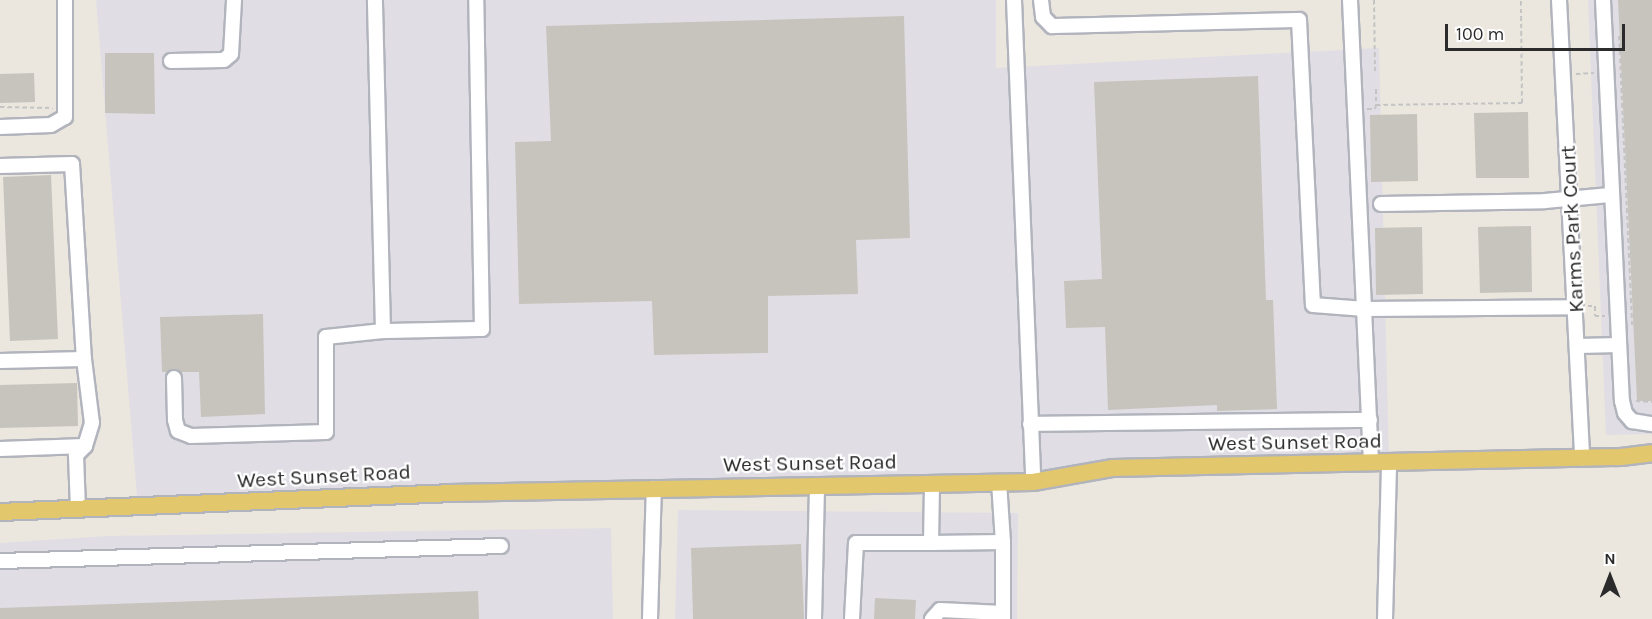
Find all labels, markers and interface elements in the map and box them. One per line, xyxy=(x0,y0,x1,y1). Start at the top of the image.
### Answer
scale bar xyxy=(1448,12,1628,50)
text: 100 m xyxy=(1456,23,1504,45)
street label: Karms Park Court xyxy=(1555,145,1589,313)
street label: West Sunset Road xyxy=(1208,428,1382,456)
street label: West Sunset Road xyxy=(723,449,897,477)
street label: West Sunset Road xyxy=(236,459,412,493)
north arrow xyxy=(1580,547,1640,607)
text: N xyxy=(1604,549,1616,568)

